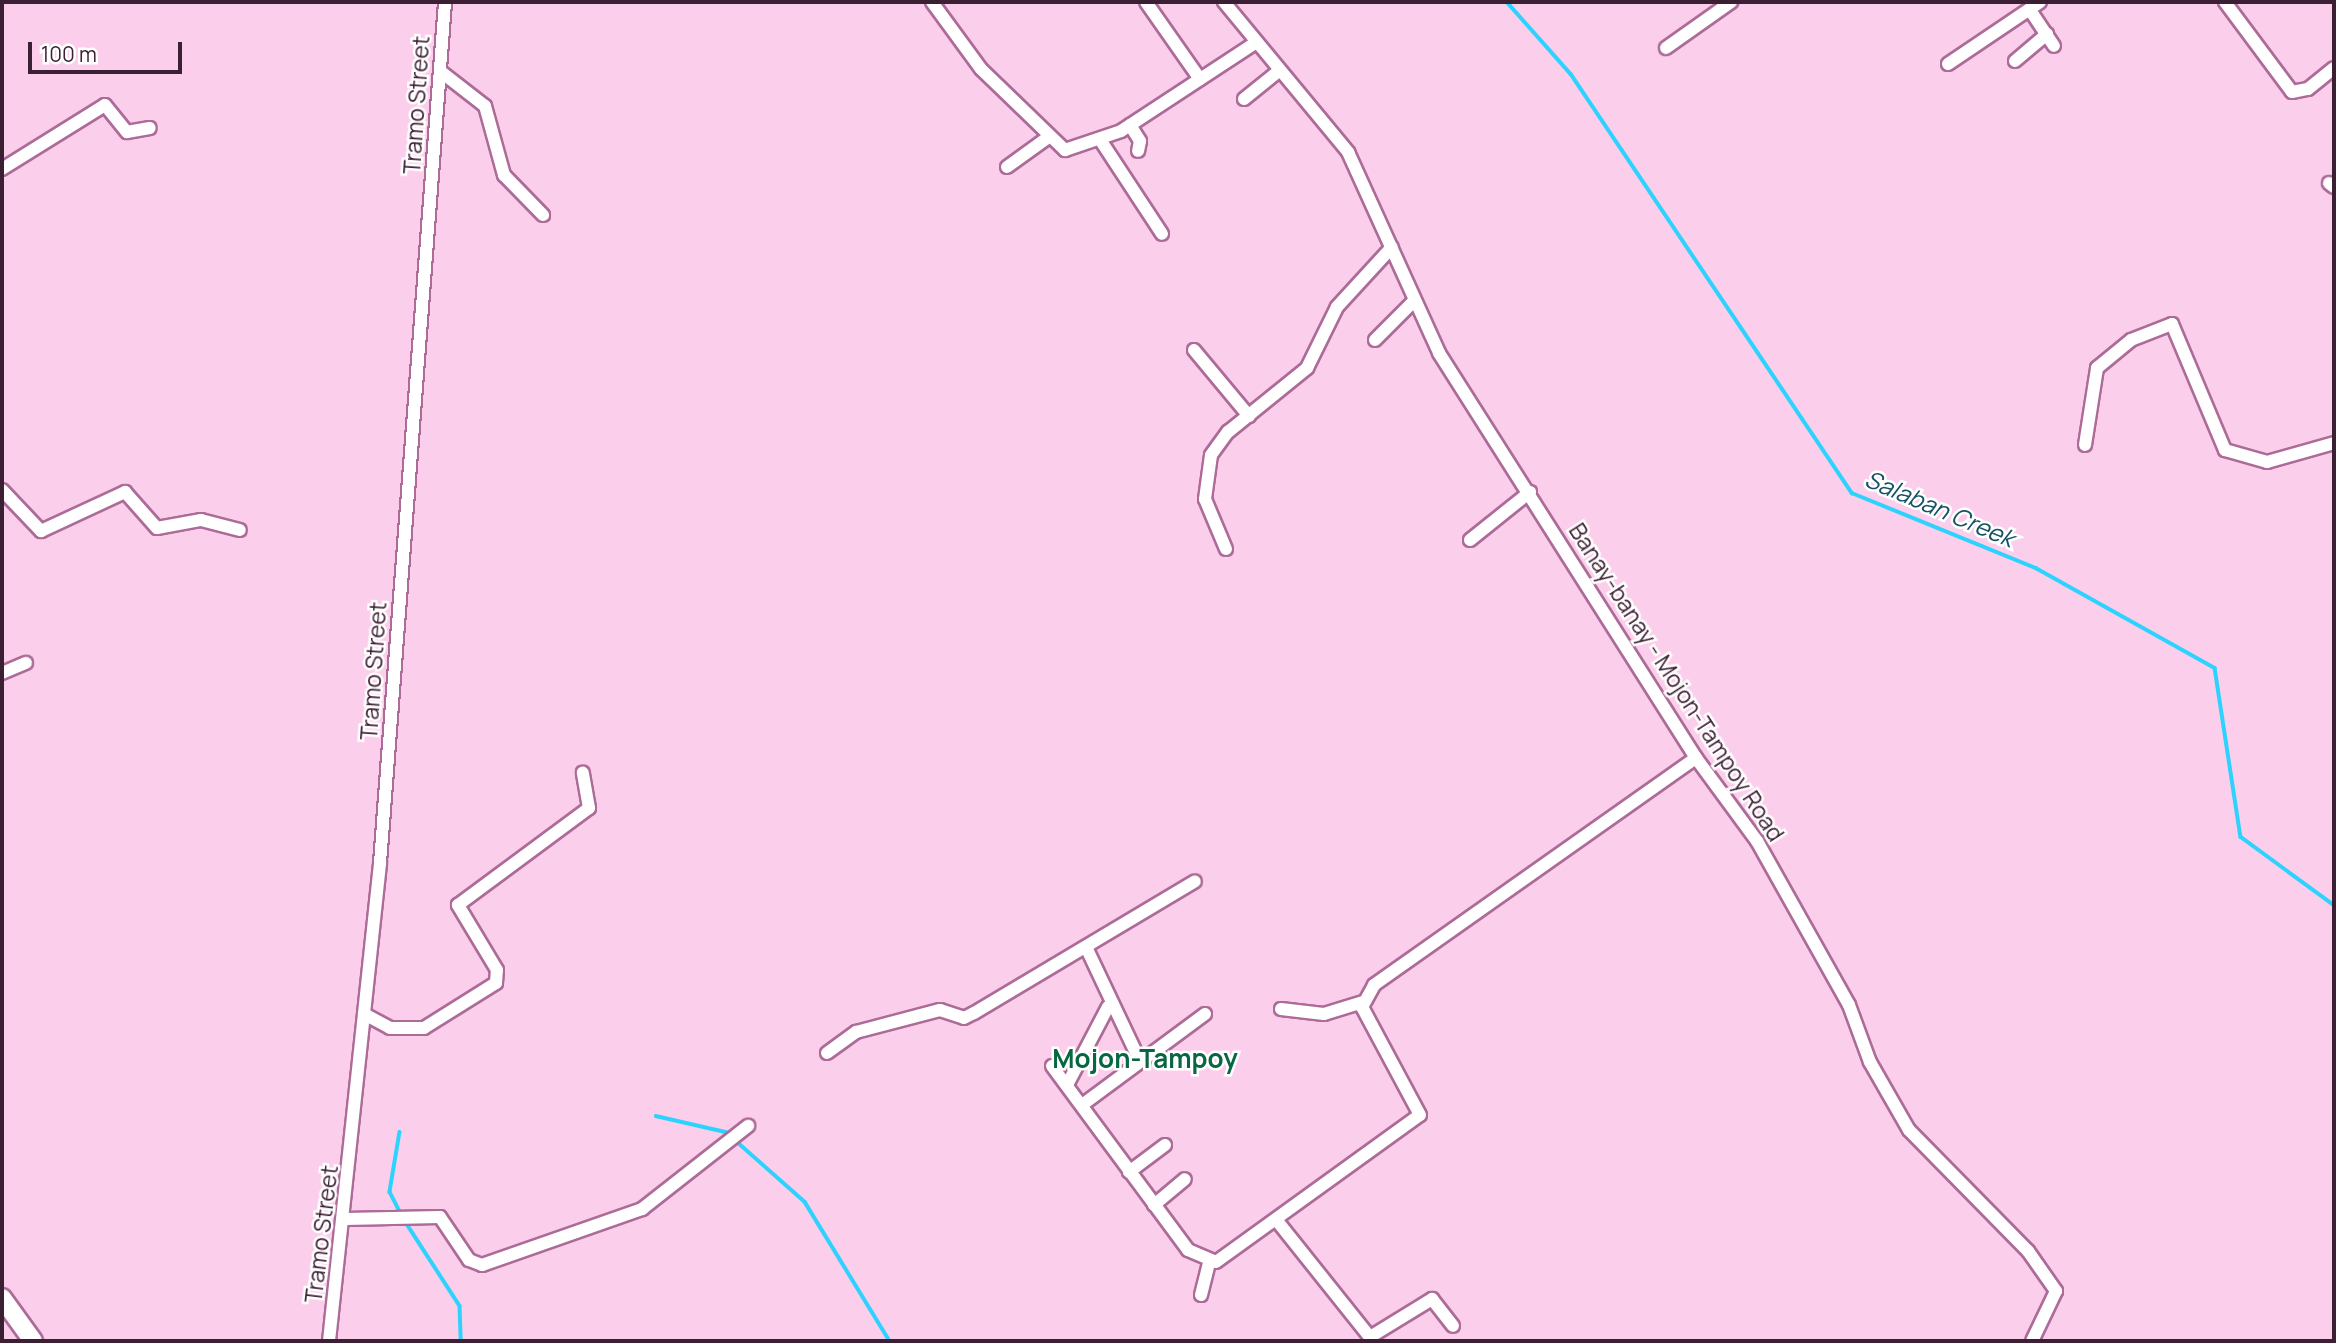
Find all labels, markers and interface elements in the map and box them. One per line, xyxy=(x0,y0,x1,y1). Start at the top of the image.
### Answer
scale bar xyxy=(32,28,186,72)
street label: Tramo Street xyxy=(397,35,435,175)
text: 100 m xyxy=(41,40,97,68)
water label: Salaban Creek xyxy=(1861,464,2019,552)
street label: Banay-banay - Mojon-Tampoy Road xyxy=(1564,518,1790,846)
street label: Tramo Street xyxy=(354,601,392,741)
district label: Mojon-Tampoy xyxy=(1052,1043,1238,1075)
street label: Tramo Street xyxy=(299,1164,343,1304)

